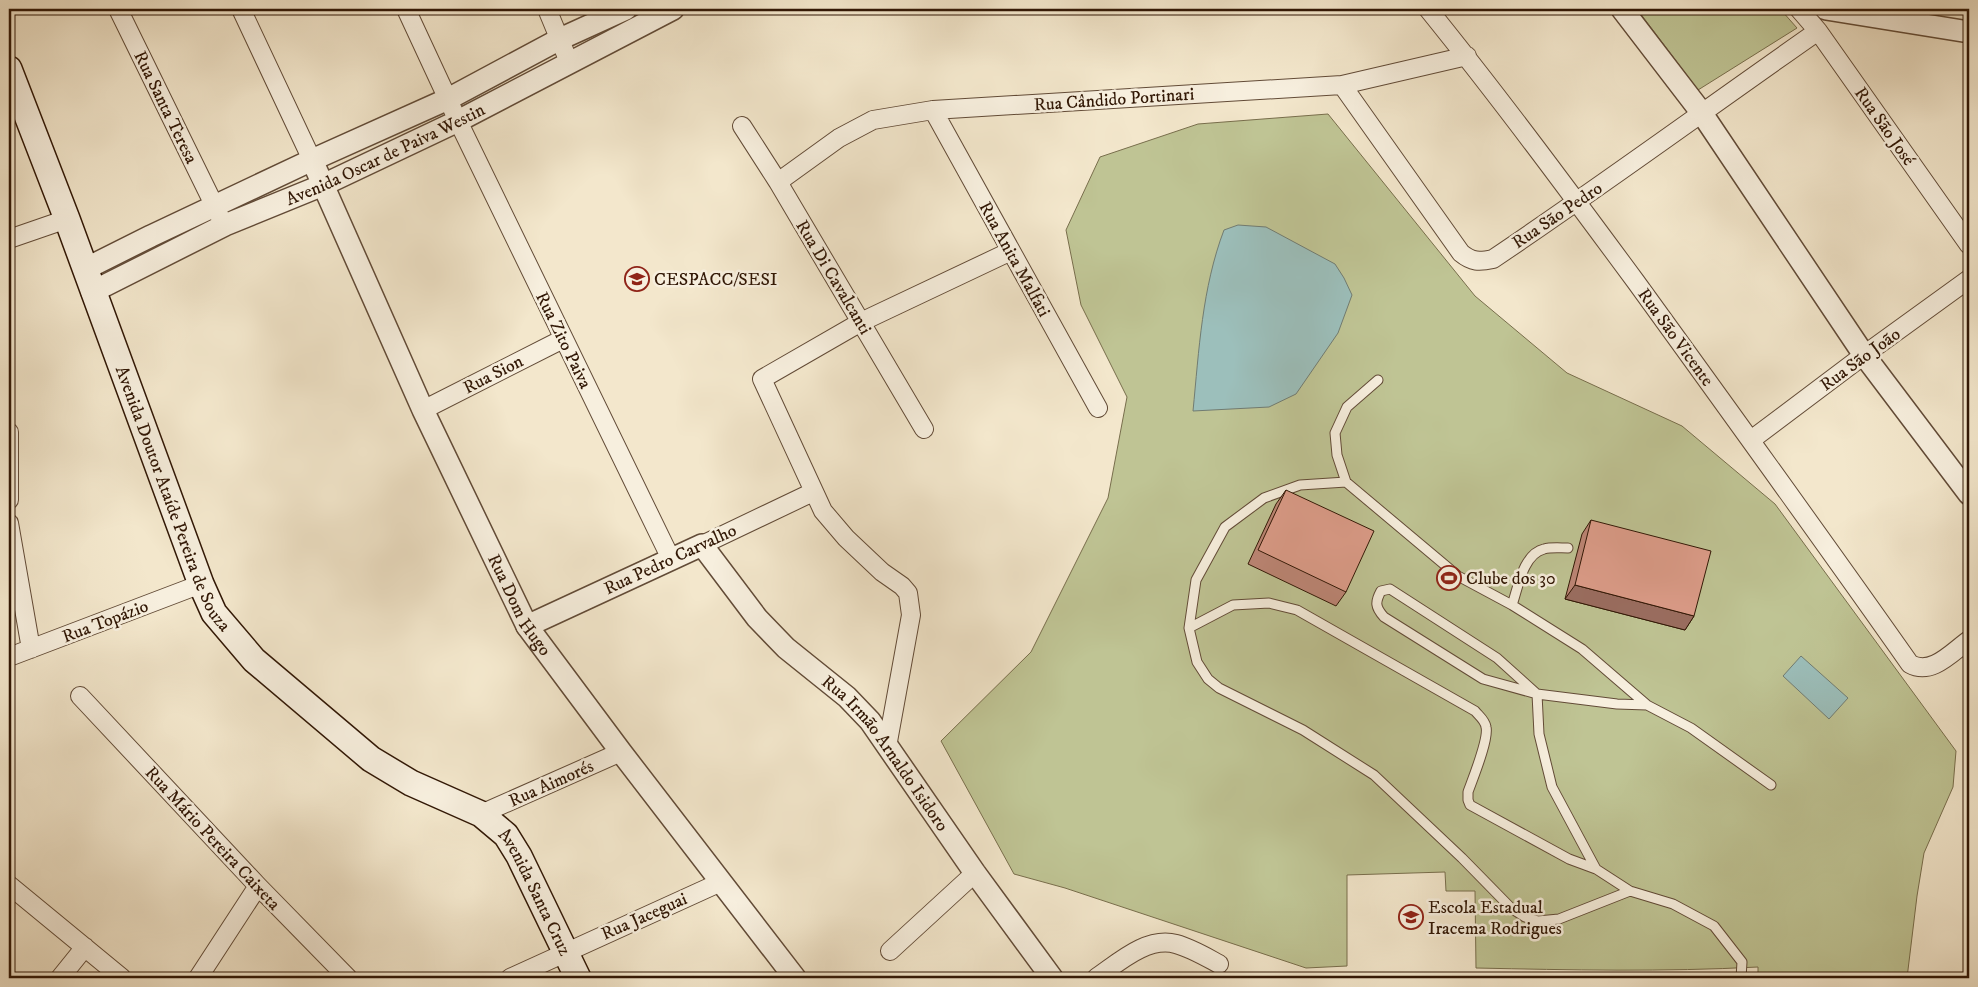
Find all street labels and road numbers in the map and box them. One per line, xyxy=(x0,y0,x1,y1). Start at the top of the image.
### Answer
street label: Rua Santa Teresa xyxy=(128,47,202,168)
street label: Rua Cândido Portinari xyxy=(1033,83,1195,117)
street label: Rua São José xyxy=(1849,83,1920,171)
street label: Avenida Oscar de Paiva Westin xyxy=(283,99,489,211)
street label: Rua São Pedro xyxy=(1508,178,1607,254)
street label: Rua Anita Malfati xyxy=(973,198,1055,321)
street label: Rua Di Cavalcanti xyxy=(790,216,876,339)
street label: Rua São Vicente xyxy=(1632,284,1718,391)
street label: Rua Zito Paiva xyxy=(530,288,596,393)
street label: Rua São João xyxy=(1816,323,1905,396)
street label: Rua Sion xyxy=(460,350,528,399)
street label: Avenida Doutor Ataíde Pereira de Souza xyxy=(110,363,235,637)
street label: Rua Pedro Carvalho xyxy=(601,519,740,600)
street label: Rua Dom Hugo xyxy=(482,551,556,661)
street label: Rua Topázio xyxy=(59,595,152,648)
street label: Rua Irmão Arnaldo Isidoro xyxy=(817,671,953,836)
street label: Rua Aimorés xyxy=(506,755,597,812)
street label: Rua Mário Pereira Caixeta xyxy=(140,762,285,915)
street label: Avenida Santa Cruz xyxy=(494,823,576,959)
street label: Rua Jaceguai xyxy=(598,888,691,946)

